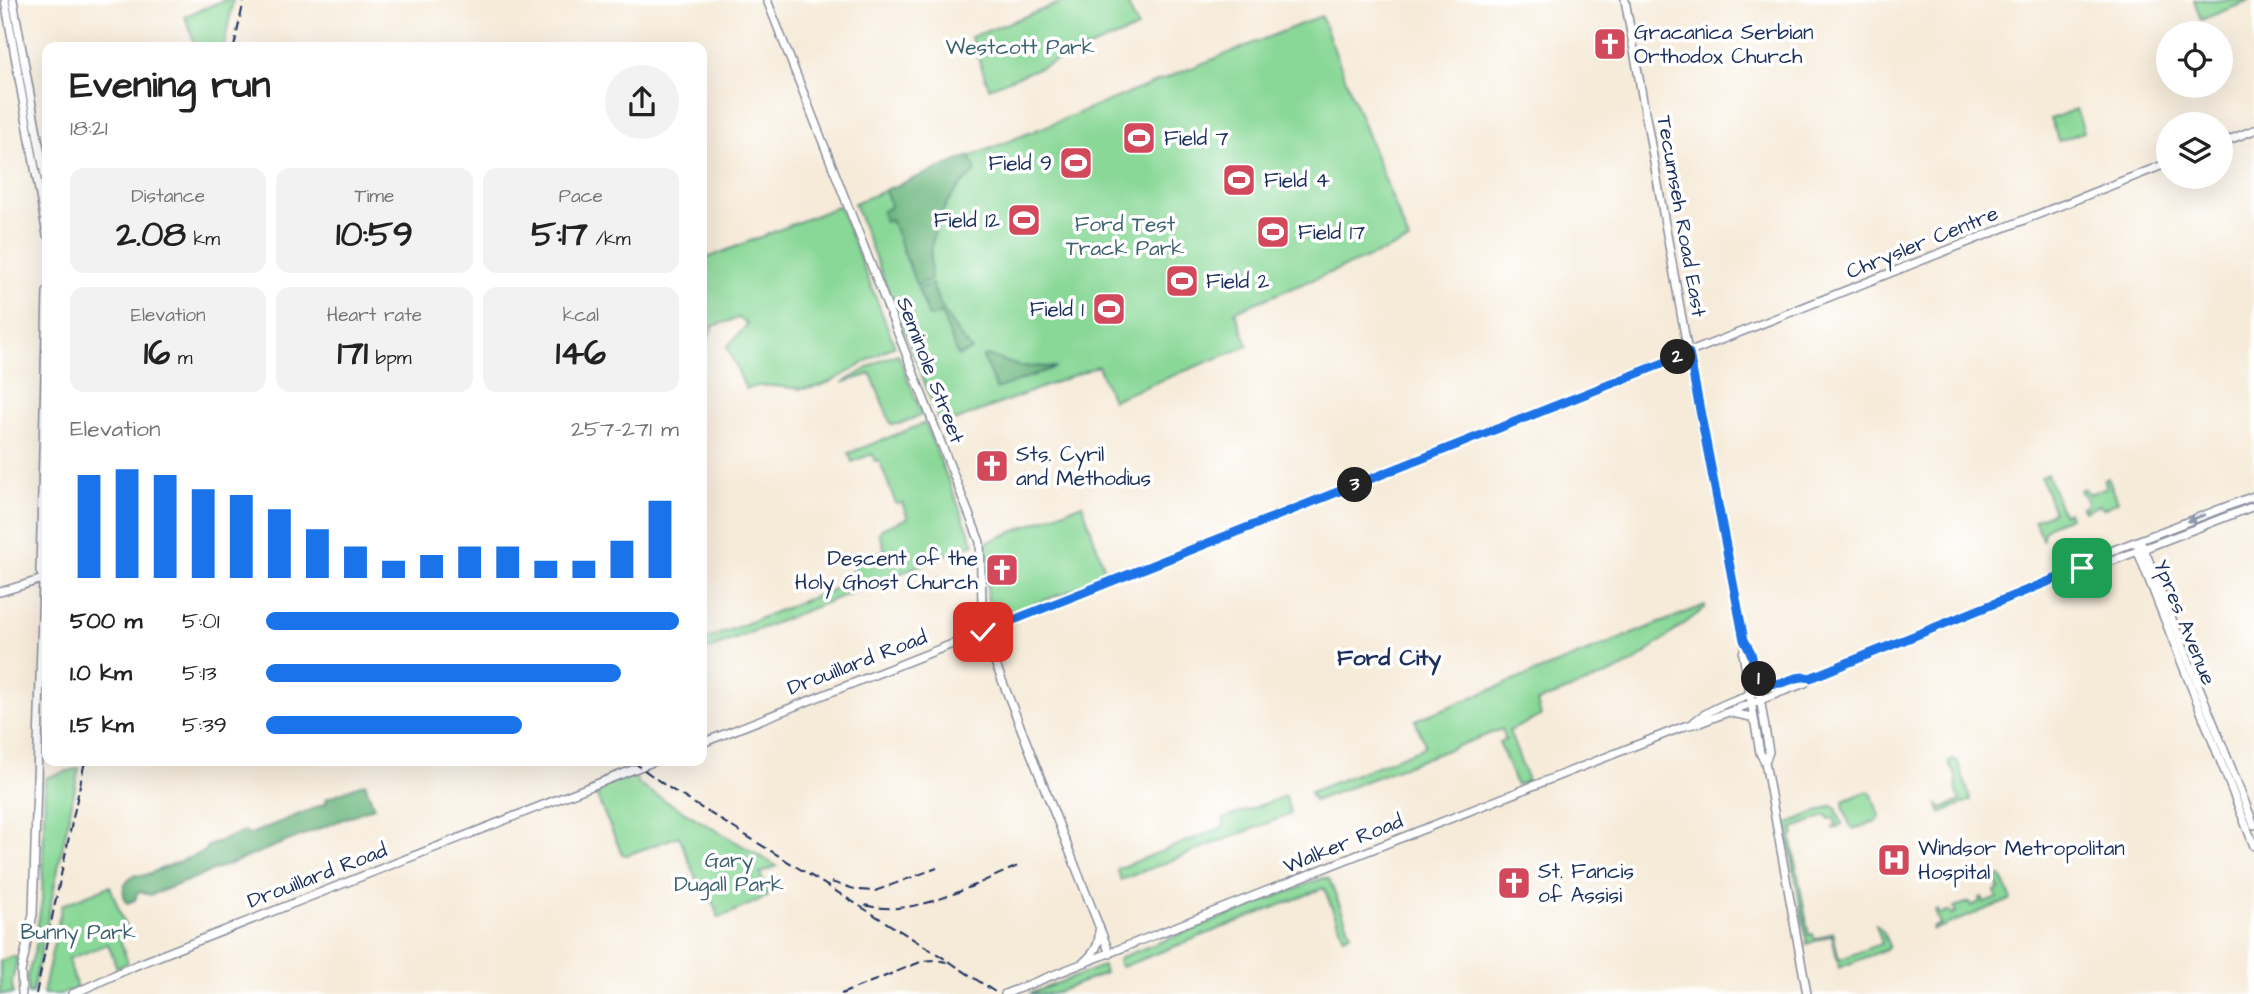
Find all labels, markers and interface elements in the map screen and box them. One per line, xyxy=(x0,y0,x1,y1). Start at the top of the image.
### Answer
place label: Gracanica Serbian Orthodox Church xyxy=(1634,18,1813,71)
map controls xyxy=(2156,21,2233,189)
button: locate xyxy=(2156,21,2233,98)
church icon: Gracanica Serbian Orthodox Church xyxy=(1591,25,1629,63)
park label: Westcott Park xyxy=(945,33,1095,62)
text: Evening run xyxy=(70,60,271,112)
button: share xyxy=(605,65,679,139)
text: 18:21 xyxy=(70,112,108,144)
button: layers xyxy=(2156,112,2233,189)
street label: Tecumseh Road East xyxy=(1649,113,1714,320)
sports icon: Field 7 xyxy=(1120,119,1158,157)
place label: Field 7 xyxy=(1164,124,1229,153)
sports icon: Field 9 xyxy=(1057,144,1095,182)
place label: Field 9 xyxy=(988,149,1052,178)
sports icon: Field 4 xyxy=(1220,161,1258,199)
place label: Field 4 xyxy=(1264,166,1330,195)
text: Distance xyxy=(131,183,205,210)
text: Time xyxy=(355,183,394,210)
text: Pace xyxy=(559,183,603,210)
street label: Chrysler Centre xyxy=(1842,199,2003,288)
sports icon: Field 12 xyxy=(1005,201,1043,239)
place label: Field 12 xyxy=(934,206,1000,235)
text: 2.08 xyxy=(116,210,186,259)
text: 10:59 xyxy=(336,210,413,259)
text: 5:17 xyxy=(531,210,588,259)
park label: Ford Test Track Park xyxy=(1066,210,1184,263)
sports icon: Field 17 xyxy=(1254,213,1292,251)
place label: Field 17 xyxy=(1298,218,1365,247)
text: km xyxy=(186,226,220,253)
text: /km xyxy=(588,226,631,253)
sports icon: Field 2 xyxy=(1163,262,1201,300)
place label: Field 2 xyxy=(1206,267,1270,296)
sports icon: Field 1 xyxy=(1090,290,1128,328)
street label: Seminole Street xyxy=(889,293,972,448)
place label: Field 1 xyxy=(1030,295,1084,324)
text: Elevation xyxy=(131,302,206,329)
text: Heart rate xyxy=(327,302,422,329)
text: kcal xyxy=(563,302,599,329)
text: 16 xyxy=(144,329,170,378)
text: 171 xyxy=(337,329,368,378)
text: 146 xyxy=(556,329,606,378)
pin: 2 xyxy=(1660,340,1696,374)
text: 2 xyxy=(1672,343,1683,370)
text: m xyxy=(170,345,193,372)
text: bpm xyxy=(368,345,412,372)
text: Elevation xyxy=(70,413,161,445)
text: 257–271 m xyxy=(571,413,679,445)
place label: Sts. Cyril and Methodius xyxy=(1016,440,1151,493)
church icon: Sts. Cyril and Methodius xyxy=(973,447,1011,485)
pin: 3 xyxy=(1338,468,1372,503)
text: 3 xyxy=(1350,471,1359,498)
one-way arrow xyxy=(2185,513,2206,524)
pin xyxy=(2052,538,2112,598)
place label: Descent of the Holy Ghost Church xyxy=(795,544,979,599)
icon: arrive xyxy=(2063,549,2101,587)
church icon: Descent of the Holy Ghost Church xyxy=(983,551,1021,589)
street label: Ypres Avenue xyxy=(2145,555,2223,690)
pin xyxy=(953,602,1013,662)
text: 500 m xyxy=(70,605,142,637)
text: 5:01 xyxy=(182,605,220,637)
icon: check xyxy=(964,613,1002,651)
street label: Drouillard Road xyxy=(783,622,931,702)
district label: Ford City xyxy=(1337,642,1441,676)
text: 1.0 km xyxy=(70,657,132,689)
text: 5:13 xyxy=(182,657,217,689)
pin: 1 xyxy=(1742,662,1776,696)
text: 1 xyxy=(1757,665,1760,692)
text: 1.5 km xyxy=(70,709,134,741)
text: 5:39 xyxy=(182,709,227,741)
street label: Walker Road xyxy=(1279,806,1407,881)
place label: Windsor Metropolitan Hospital xyxy=(1918,834,2125,888)
street label: Drouillard Road xyxy=(243,835,391,915)
hospital icon: Windsor Metropolitan Hospital xyxy=(1875,841,1913,879)
park label: Gary Dugall Park xyxy=(674,846,784,901)
place label: St. Fancis of Assisi xyxy=(1538,857,1634,910)
church icon: St. Fancis of Assisi xyxy=(1495,864,1533,902)
park label: Bunny Park xyxy=(20,918,136,949)

